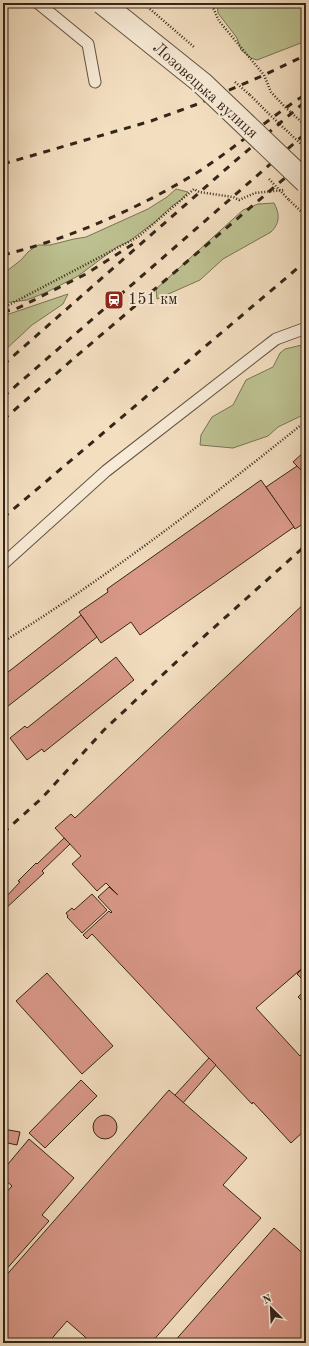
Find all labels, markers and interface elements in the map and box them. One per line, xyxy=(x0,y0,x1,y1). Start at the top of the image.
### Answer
street label: Лозовецька вулиця xyxy=(149,40,261,142)
station icon: 151 км xyxy=(103,289,125,311)
place label: 151 км xyxy=(128,292,178,308)
north arrow xyxy=(251,1288,291,1328)
text: N xyxy=(261,1293,274,1307)

